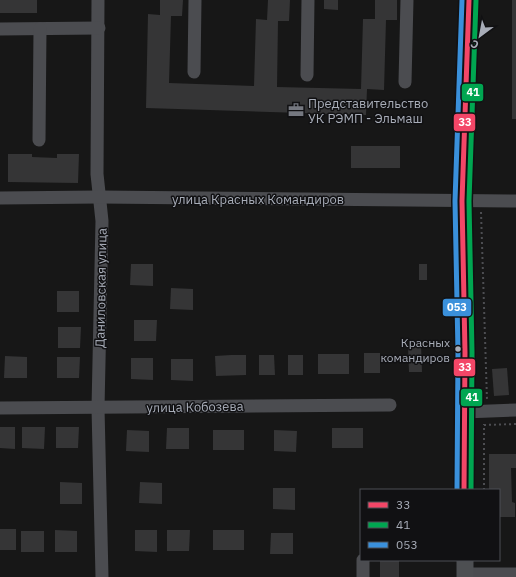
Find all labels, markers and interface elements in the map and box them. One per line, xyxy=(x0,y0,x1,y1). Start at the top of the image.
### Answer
north arrow xyxy=(460,16,500,56)
text: С xyxy=(468,37,481,52)
line badge: 41 xyxy=(461,83,484,102)
text: 41 xyxy=(466,85,480,99)
place label: Представительство УК РЭМП - Эльмаш xyxy=(308,95,428,127)
office icon: Представительство УК РЭМП - Эльмаш xyxy=(287,101,305,119)
line badge: 33 xyxy=(453,113,476,132)
text: 33 xyxy=(458,115,472,129)
street label: улица Красных Командиров xyxy=(172,191,344,208)
street label: Даниловская улица xyxy=(91,228,111,348)
line badge: 053 xyxy=(442,298,472,317)
text: 053 xyxy=(447,300,467,314)
place label: Красных командиров xyxy=(380,335,450,365)
marker: Красных командиров xyxy=(453,344,463,354)
line badge: 33 xyxy=(453,358,476,377)
text: 33 xyxy=(458,360,472,374)
line badge: 41 xyxy=(460,388,483,407)
text: 41 xyxy=(465,390,479,404)
street label: улица Кобозева xyxy=(146,398,244,416)
legend xyxy=(360,489,500,561)
text: 33 xyxy=(396,497,410,512)
text: 41 xyxy=(396,517,410,532)
text: 053 xyxy=(396,537,418,552)

